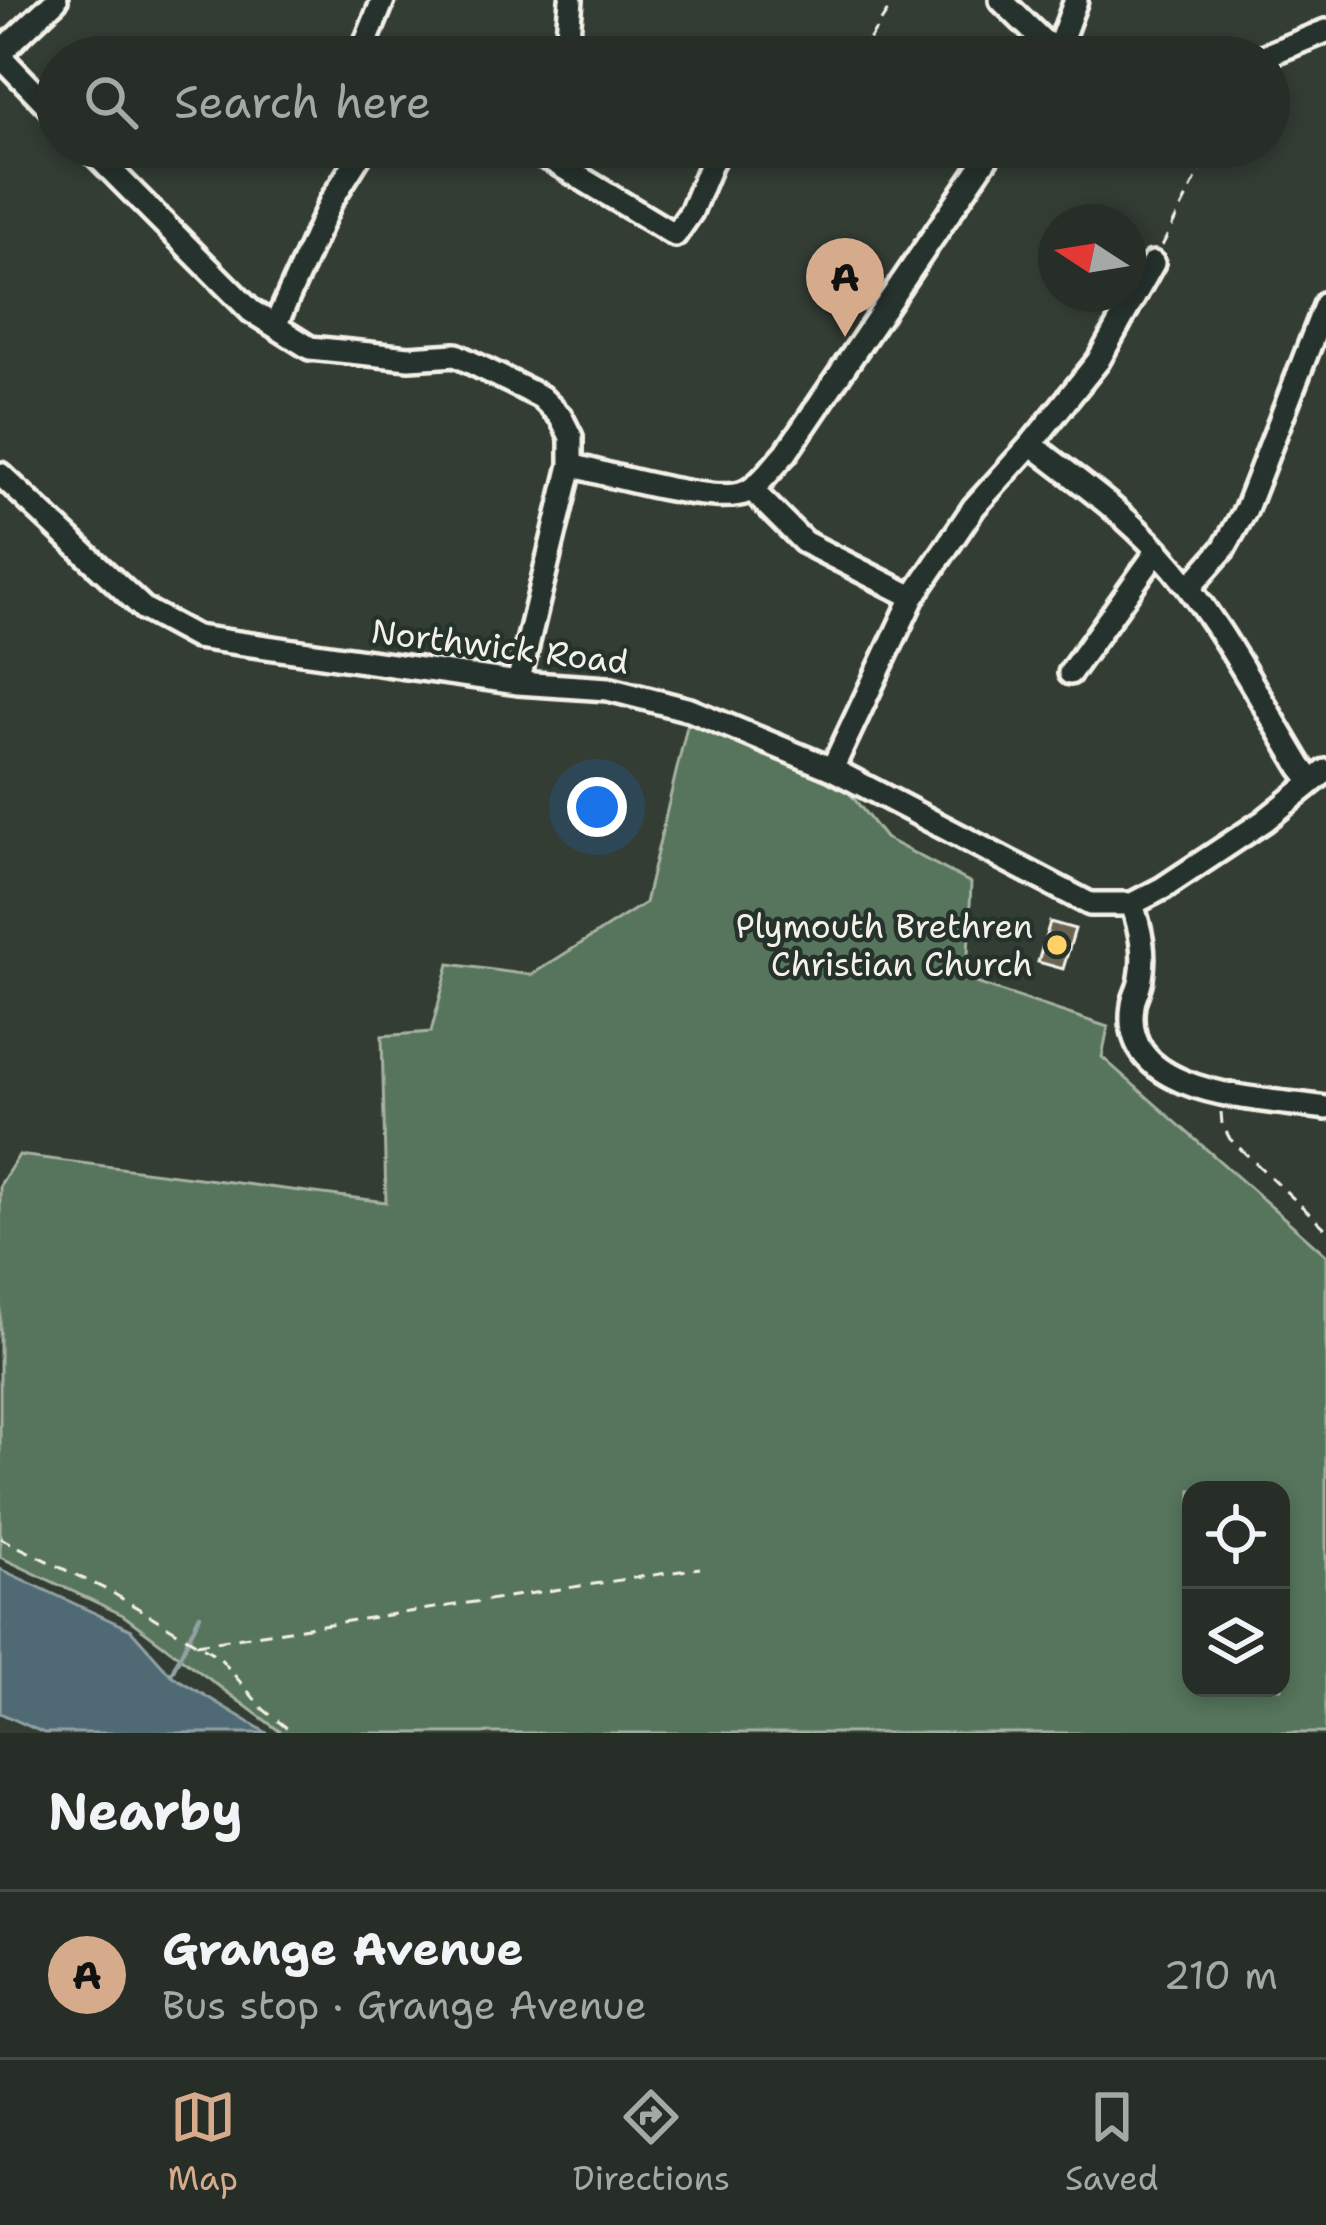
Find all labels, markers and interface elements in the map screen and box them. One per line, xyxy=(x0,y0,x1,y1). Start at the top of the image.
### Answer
search box xyxy=(36,36,1290,168)
icon: search xyxy=(78,69,144,135)
text: Search here xyxy=(174,72,431,132)
north arrow xyxy=(1038,204,1146,312)
pin: A xyxy=(806,238,884,337)
street label: Northwick Road xyxy=(369,608,631,685)
your location xyxy=(567,777,627,837)
place label: Plymouth Brethren Christian Church xyxy=(735,904,1033,987)
marker: Plymouth Brethren Christian Church xyxy=(1044,932,1070,958)
map controls xyxy=(1182,1481,1290,1697)
button: locate xyxy=(1182,1481,1290,1589)
button: layers xyxy=(1182,1589,1290,1697)
text: Nearby xyxy=(48,1777,243,1845)
text: Grange Avenue xyxy=(162,1919,523,1979)
text: A xyxy=(72,1949,102,2001)
text: 210 m xyxy=(1163,1949,1278,2001)
text: Bus stop · Grange Avenue xyxy=(162,1979,647,2031)
tab: Map xyxy=(167,2084,238,2201)
tab: Directions xyxy=(573,2084,730,2201)
tab: Saved xyxy=(1065,2084,1159,2201)

